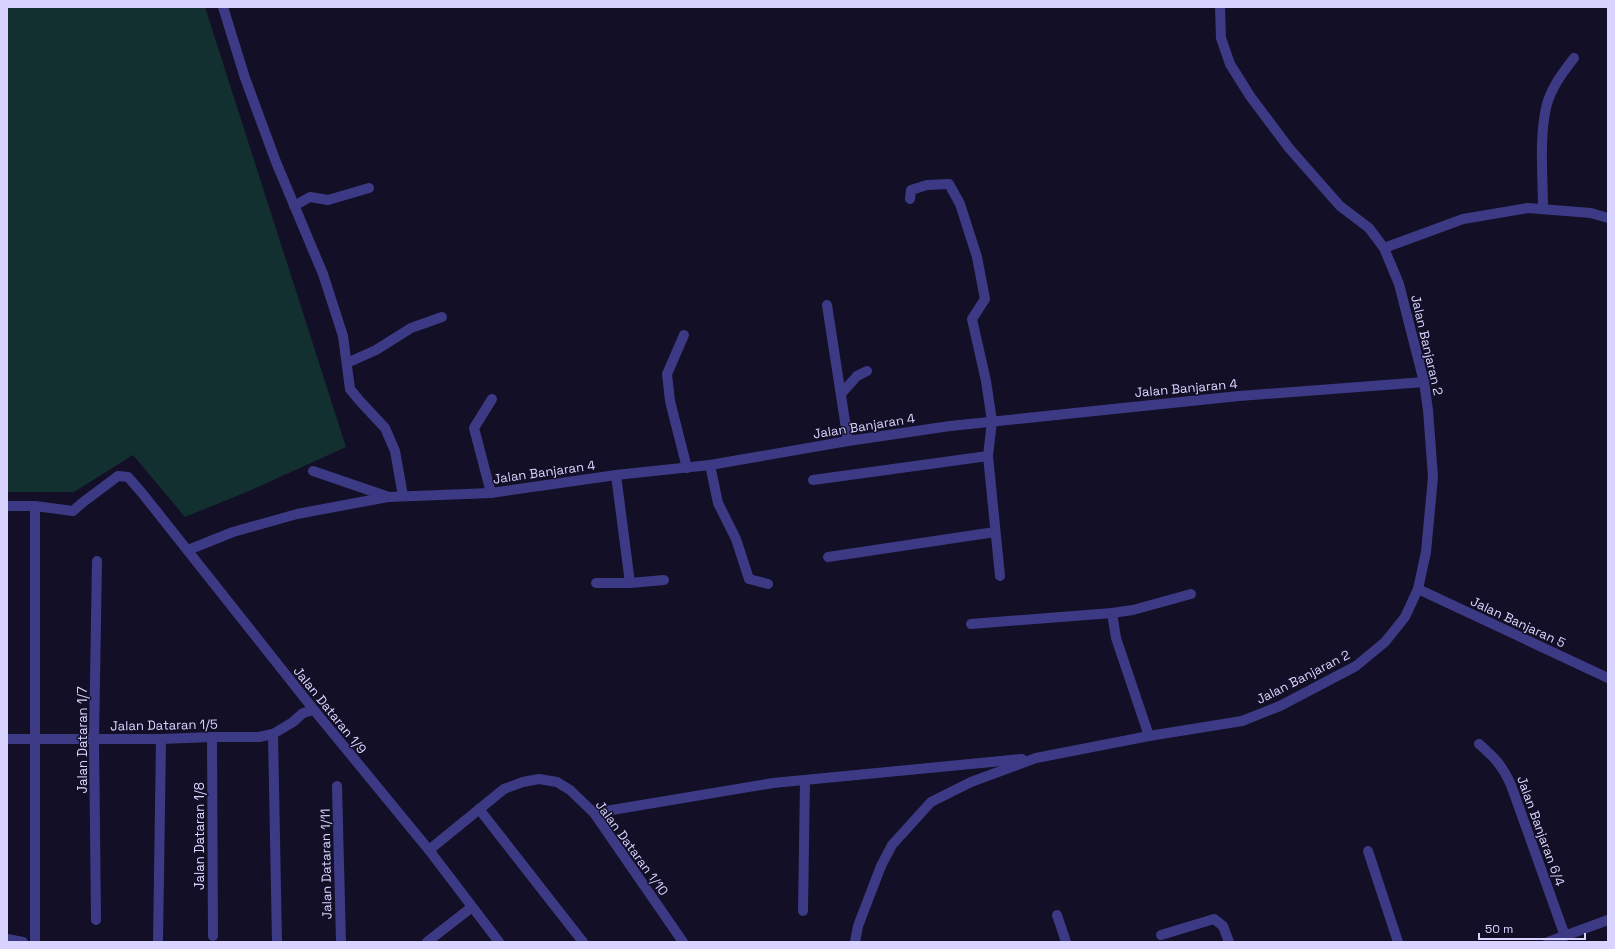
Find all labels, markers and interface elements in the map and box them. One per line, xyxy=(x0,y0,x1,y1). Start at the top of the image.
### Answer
street label: Jalan Banjaran 2 xyxy=(1407,293,1447,397)
street label: Jalan Banjaran 4 xyxy=(1134,375,1238,401)
street label: Jalan Banjaran 4 xyxy=(812,410,916,442)
street label: Jalan Banjaran 4 xyxy=(492,456,596,488)
street label: Jalan Banjaran 5 xyxy=(1468,593,1568,652)
street label: Jalan Banjaran 2 xyxy=(1253,646,1353,708)
street label: Jalan Dataran 1/9 xyxy=(290,663,370,757)
street label: Jalan Dataran 1/7 xyxy=(74,687,91,793)
street label: Jalan Dataran 1/5 xyxy=(110,716,218,734)
street label: Jalan Banjaran 6/4 xyxy=(1513,774,1569,888)
street label: Jalan Dataran 1/8 xyxy=(191,782,208,890)
street label: Jalan Dataran 1/10 xyxy=(592,797,672,899)
street label: Jalan Dataran 1/11 xyxy=(317,809,335,919)
scale bar xyxy=(1479,915,1585,941)
text: 50 m xyxy=(1485,921,1513,937)

